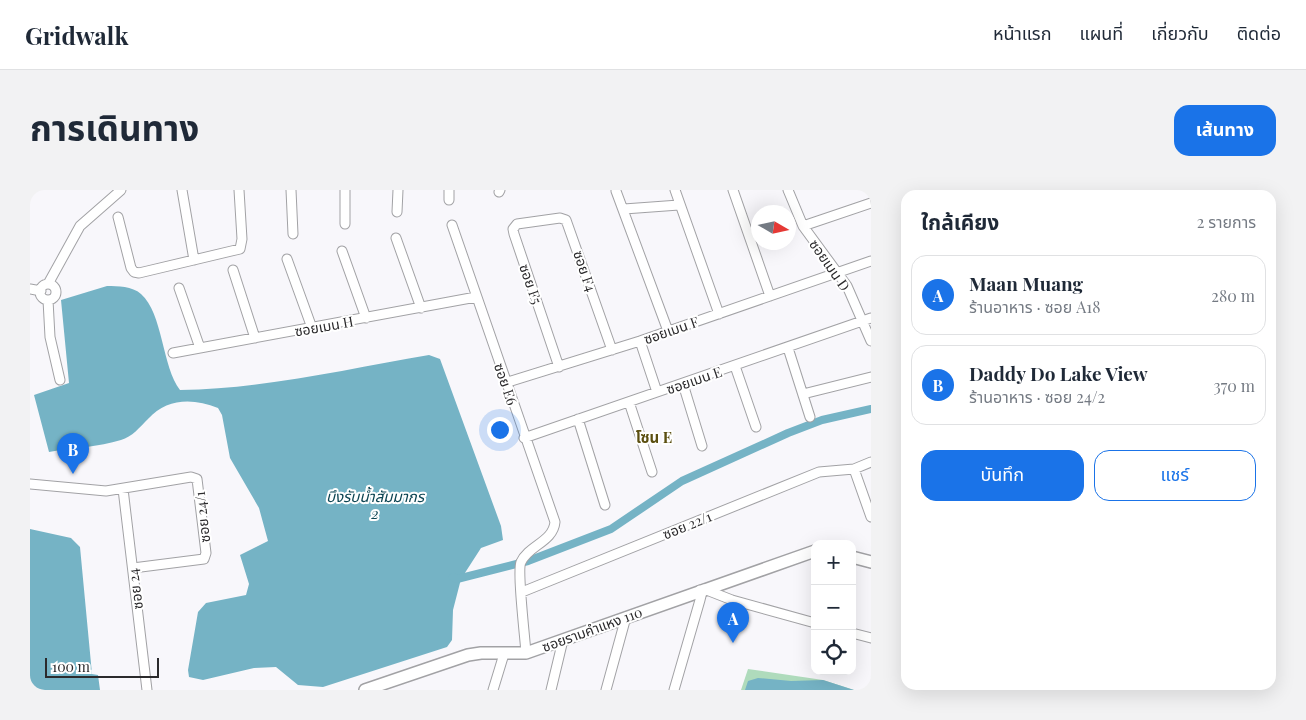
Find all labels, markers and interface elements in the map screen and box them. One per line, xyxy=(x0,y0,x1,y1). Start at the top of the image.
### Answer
text: Gridwalk xyxy=(25,19,128,51)
text: หน้าแรก xyxy=(993,21,1051,45)
text: แผนที่ xyxy=(1079,21,1123,45)
text: เกี่ยวกับ xyxy=(1151,21,1209,45)
text: ติดต่อ xyxy=(1237,21,1281,45)
text: การเดินทาง xyxy=(30,103,199,150)
button: เส้นทาง xyxy=(1174,105,1276,156)
north arrow xyxy=(751,205,796,250)
text: ใกล้เคียง xyxy=(921,207,999,235)
text: 2 รายการ xyxy=(1197,211,1256,232)
street label: ซอยเมน D xyxy=(805,235,855,295)
street label: ซอย F4 xyxy=(569,248,601,294)
street label: ซอย F5 xyxy=(515,261,547,307)
text: Maan Muang xyxy=(969,270,1083,296)
text: A xyxy=(933,285,943,306)
text: 280 m xyxy=(1211,285,1255,306)
text: ร้านอาหาร · ซอย A18 xyxy=(969,296,1101,317)
street label: ซอยเมน H xyxy=(293,311,355,341)
street label: ซอยเมน F xyxy=(641,312,701,348)
street label: ซอย E6 xyxy=(490,360,522,408)
text: Daddy Do Lake View xyxy=(969,360,1148,386)
street label: ซอยเมน E xyxy=(664,362,724,398)
text: B xyxy=(933,375,943,396)
text: 370 m xyxy=(1213,375,1255,396)
text: ร้านอาหาร · ซอย 24/2 xyxy=(969,386,1105,407)
your location xyxy=(487,417,513,443)
district label: โซน E xyxy=(636,427,672,447)
pin: B xyxy=(57,433,89,474)
button: บันทึก xyxy=(921,450,1084,501)
button: แชร์ xyxy=(1094,450,1256,501)
water label: บึงรับน้ำสัมมากร 2 xyxy=(326,486,426,523)
street label: ซอย 24/1 xyxy=(190,490,214,544)
street label: ซอย 22/1 xyxy=(660,507,714,543)
map controls xyxy=(811,540,856,675)
button: + xyxy=(811,540,856,585)
street label: ซอย 24 xyxy=(123,567,147,611)
button: − xyxy=(811,585,856,630)
street label: ซอยรามคำแหง 110 xyxy=(539,602,645,656)
pin: A xyxy=(717,602,749,643)
button: locate xyxy=(811,630,856,675)
scale bar xyxy=(45,655,159,678)
text: 100 m xyxy=(52,657,90,676)

